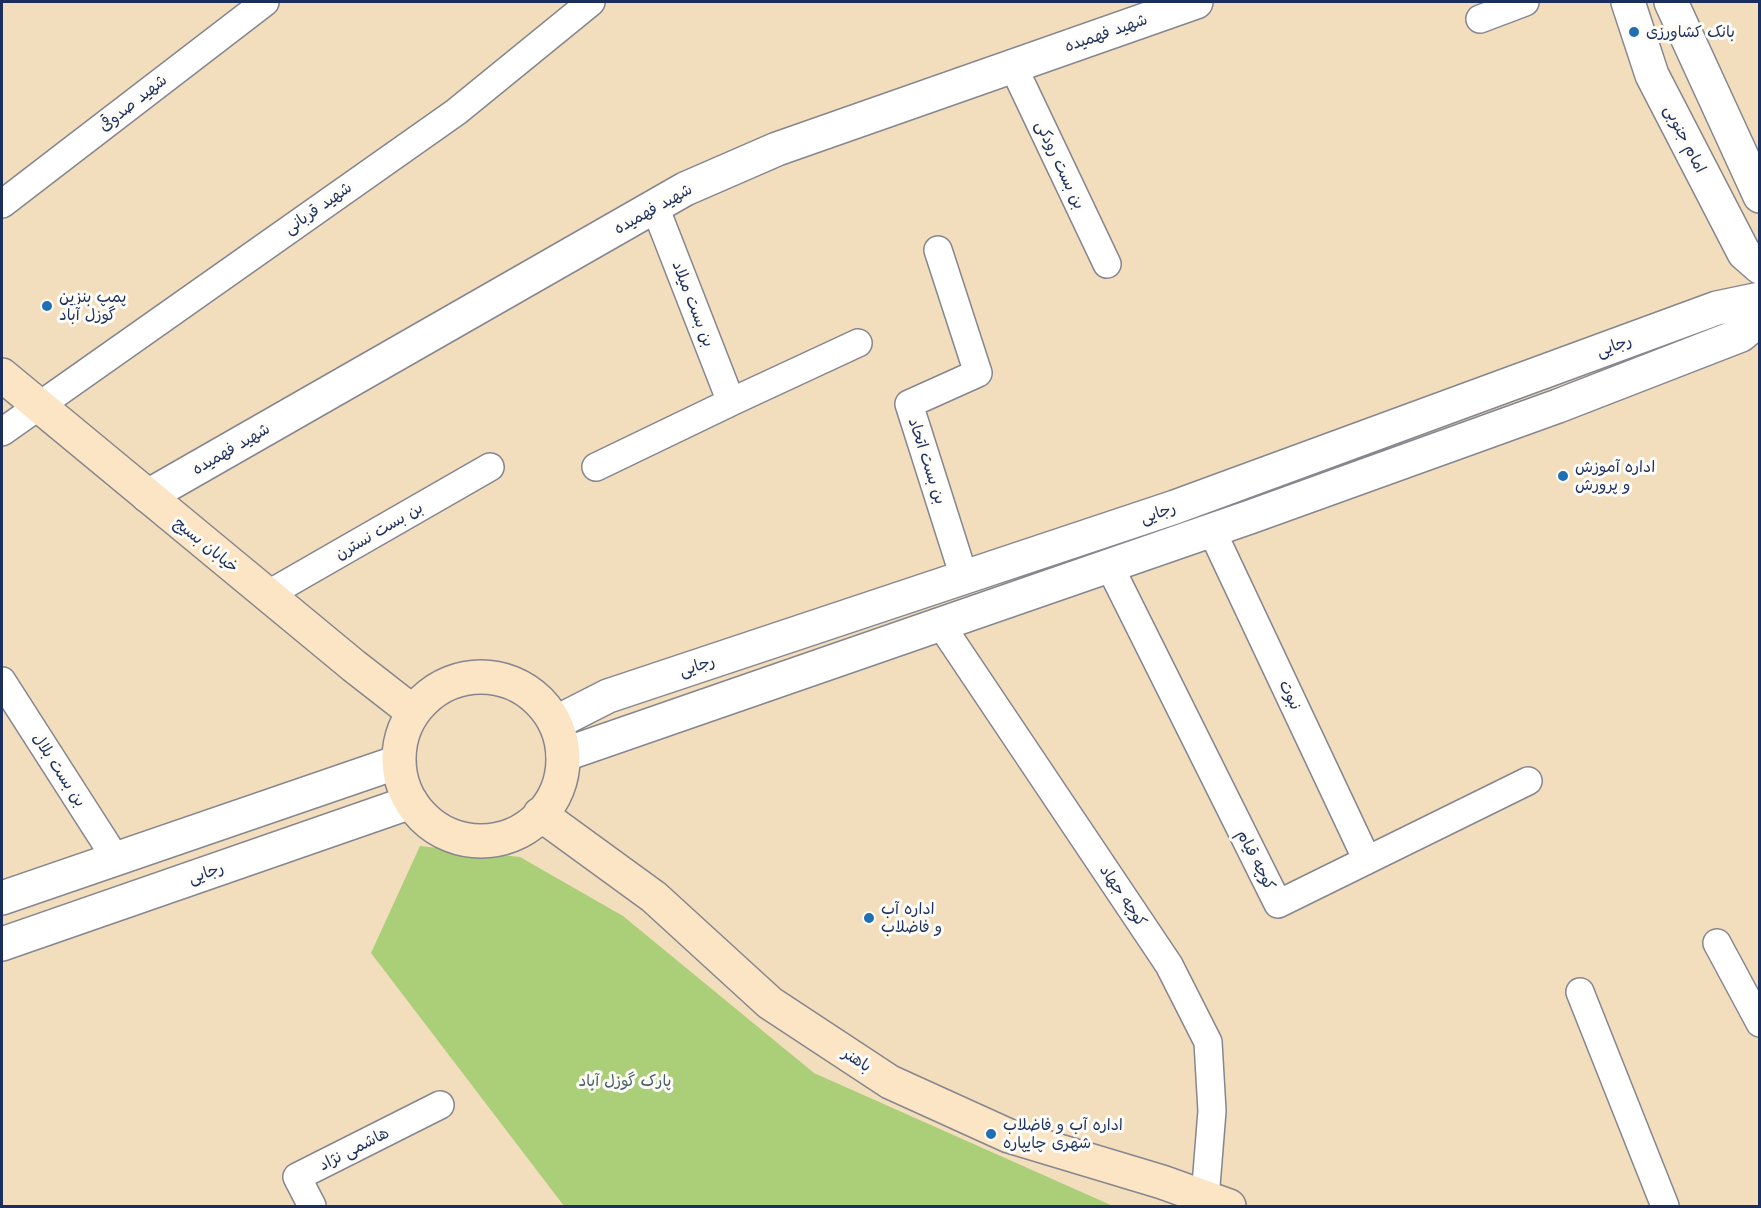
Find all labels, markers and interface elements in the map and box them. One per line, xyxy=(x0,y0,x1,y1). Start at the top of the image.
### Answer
street label: شهید فهمیده xyxy=(1062,10,1150,56)
place label: بانک کشاورزی xyxy=(1646,22,1735,42)
marker: بانک کشاورزی xyxy=(1627,25,1641,39)
street label: شهید صدوقی xyxy=(95,70,171,136)
street label: امام جنوبی xyxy=(1660,102,1710,176)
street label: بن بست رودکی xyxy=(1031,118,1089,212)
street label: شهید قربانی xyxy=(281,178,355,238)
street label: شهید فهمیده xyxy=(611,180,695,238)
street label: بن بست میلاد xyxy=(668,258,718,350)
place label: پمپ بنزین گوزل آباد xyxy=(59,287,126,325)
marker: پمپ بنزین گوزل آباد xyxy=(40,299,54,313)
street label: رجایی xyxy=(1594,331,1634,361)
street label: بن بست اتحاد xyxy=(904,415,950,507)
street label: شهید فهمیده xyxy=(189,419,273,479)
place label: اداره آموزش و پرورش xyxy=(1575,457,1655,495)
marker: اداره آموزش و پرورش xyxy=(1556,469,1570,483)
street label: بن بست نسترن xyxy=(332,498,426,564)
street label: رجایی xyxy=(1138,498,1178,528)
street label: خیابان بسیج xyxy=(170,513,242,577)
street label: رجایی xyxy=(677,651,717,681)
street label: نبوت xyxy=(1275,677,1305,713)
street label: بن بست بلال xyxy=(28,730,90,810)
street label: کوچه قیام xyxy=(1233,827,1279,893)
street label: رجایی xyxy=(186,858,226,888)
street label: کوچه جهاد xyxy=(1095,861,1151,931)
place label: اداره آب و فاضلاب xyxy=(881,899,942,937)
marker: اداره آب و فاضلاب xyxy=(862,911,876,925)
street label: باهنر xyxy=(839,1044,875,1076)
park label: پارک گوزل آباد xyxy=(579,1071,671,1091)
place label: اداره آب و فاضلاب شهری چایپاره xyxy=(1003,1115,1123,1153)
street label: هاشمی نژاد xyxy=(316,1123,392,1175)
marker: اداره آب و فاضلاب شهری چایپاره xyxy=(984,1127,998,1141)

